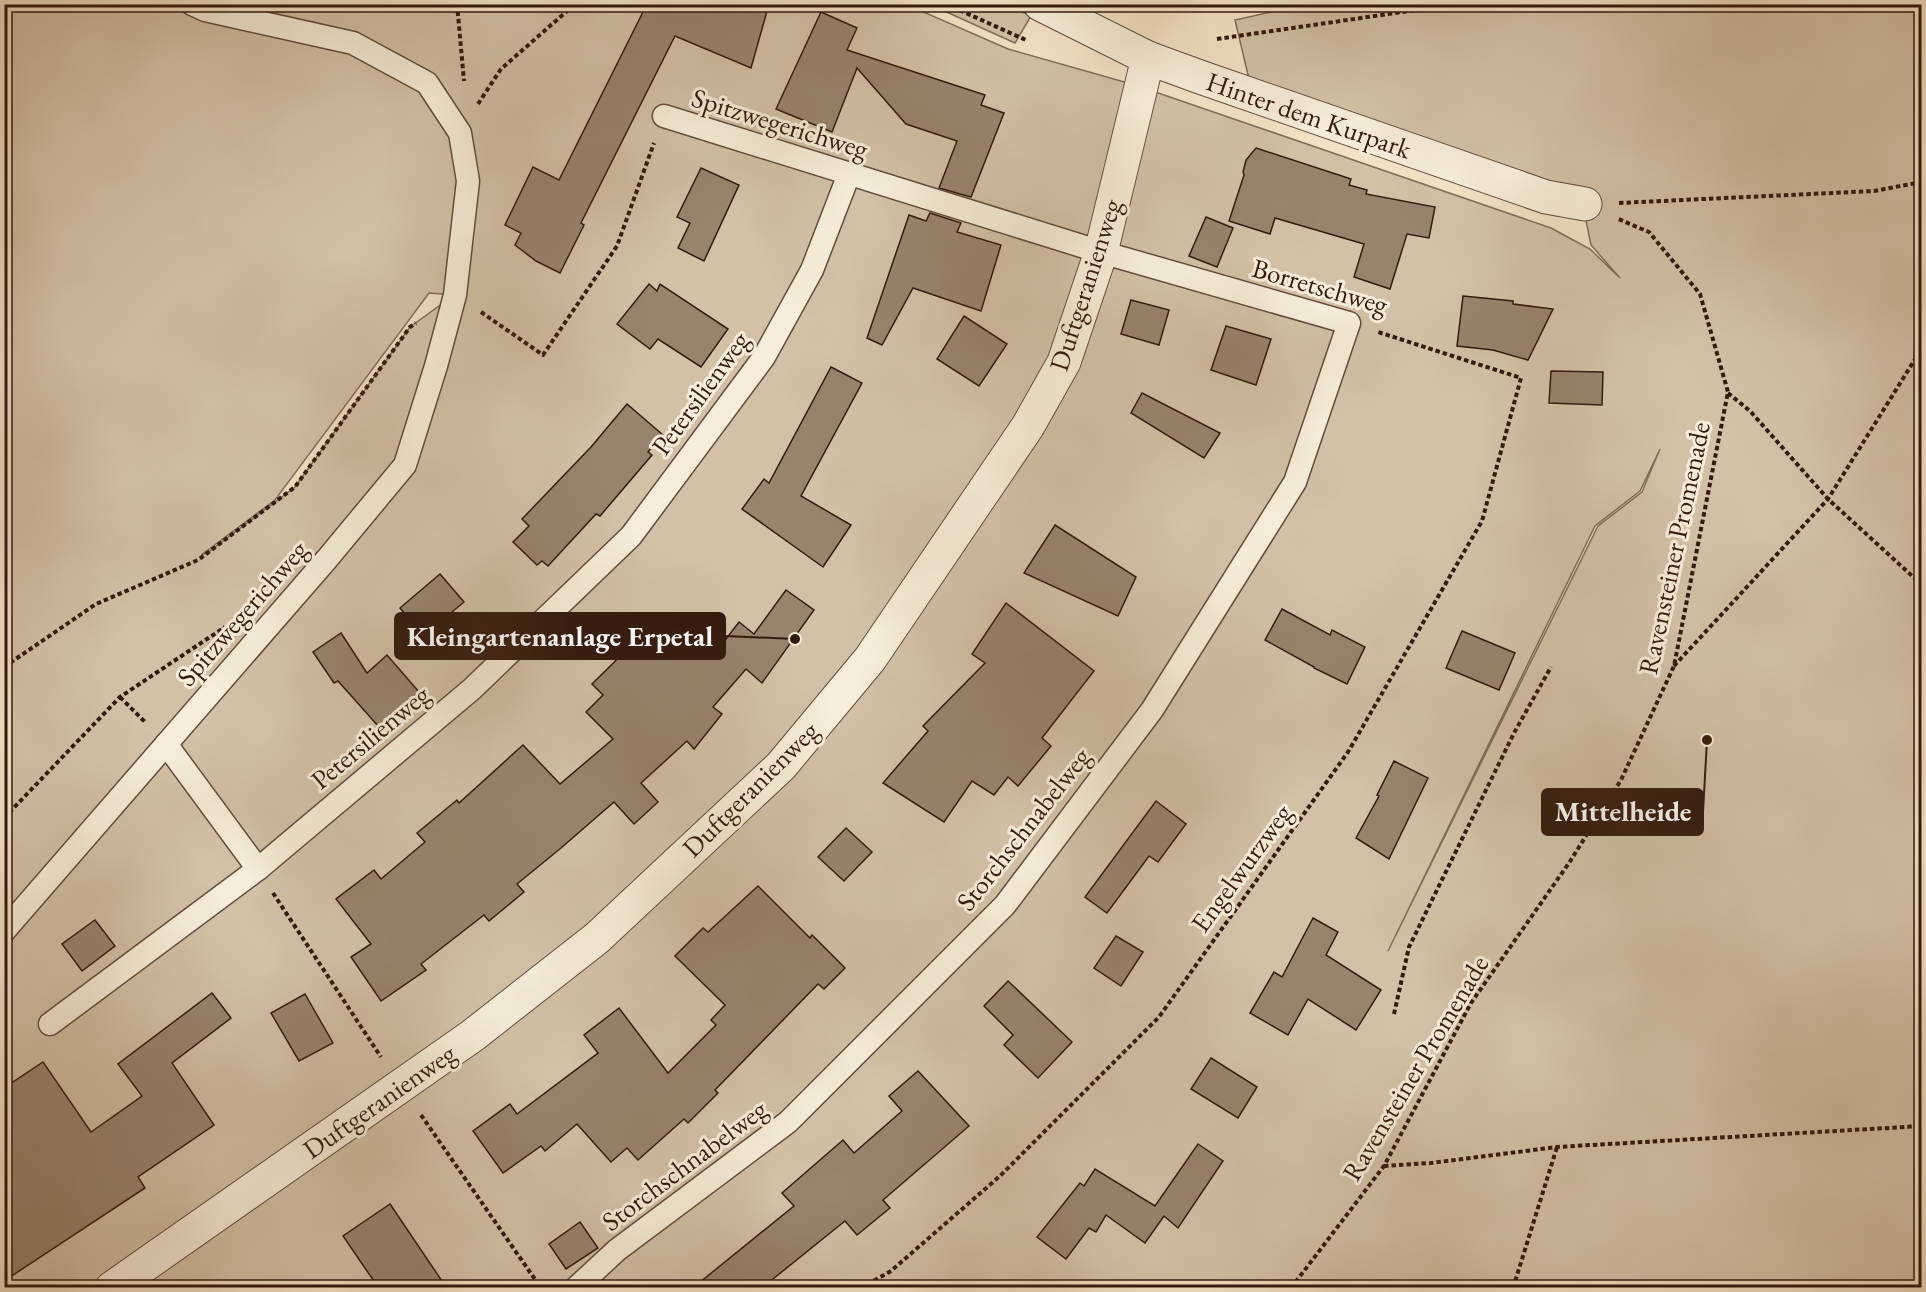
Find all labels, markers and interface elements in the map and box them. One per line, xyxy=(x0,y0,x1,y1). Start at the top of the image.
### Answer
street label: Hinter dem Kurpark xyxy=(1202,64,1416,167)
street label: Spitzwegerichweg xyxy=(688,80,873,166)
street label: Duftgeranienweg xyxy=(1041,194,1129,375)
street label: Borretschweg xyxy=(1248,250,1392,322)
street label: Petersilienweg xyxy=(643,324,757,462)
street label: Ravensteiner Promenade xyxy=(1630,419,1718,677)
street label: Spitzwegerichweg xyxy=(169,532,315,693)
callout: Kleingartenanlage Erpetal xyxy=(395,613,725,659)
text: Kleingartenanlage Erpetal xyxy=(407,618,713,654)
street label: Petersilienweg xyxy=(303,677,437,797)
street label: Duftgeranienweg xyxy=(674,713,826,865)
street label: Storchschnabelweg xyxy=(948,740,1098,918)
callout: Mittelheide xyxy=(1542,789,1703,835)
text: Mittelheide xyxy=(1555,793,1691,829)
street label: Engelwurzweg xyxy=(1183,797,1299,939)
street label: Ravensteiner Promenade xyxy=(1334,949,1496,1187)
street label: Duftgeranienweg xyxy=(296,1035,462,1167)
street label: Storchschnabelweg xyxy=(594,1091,774,1239)

